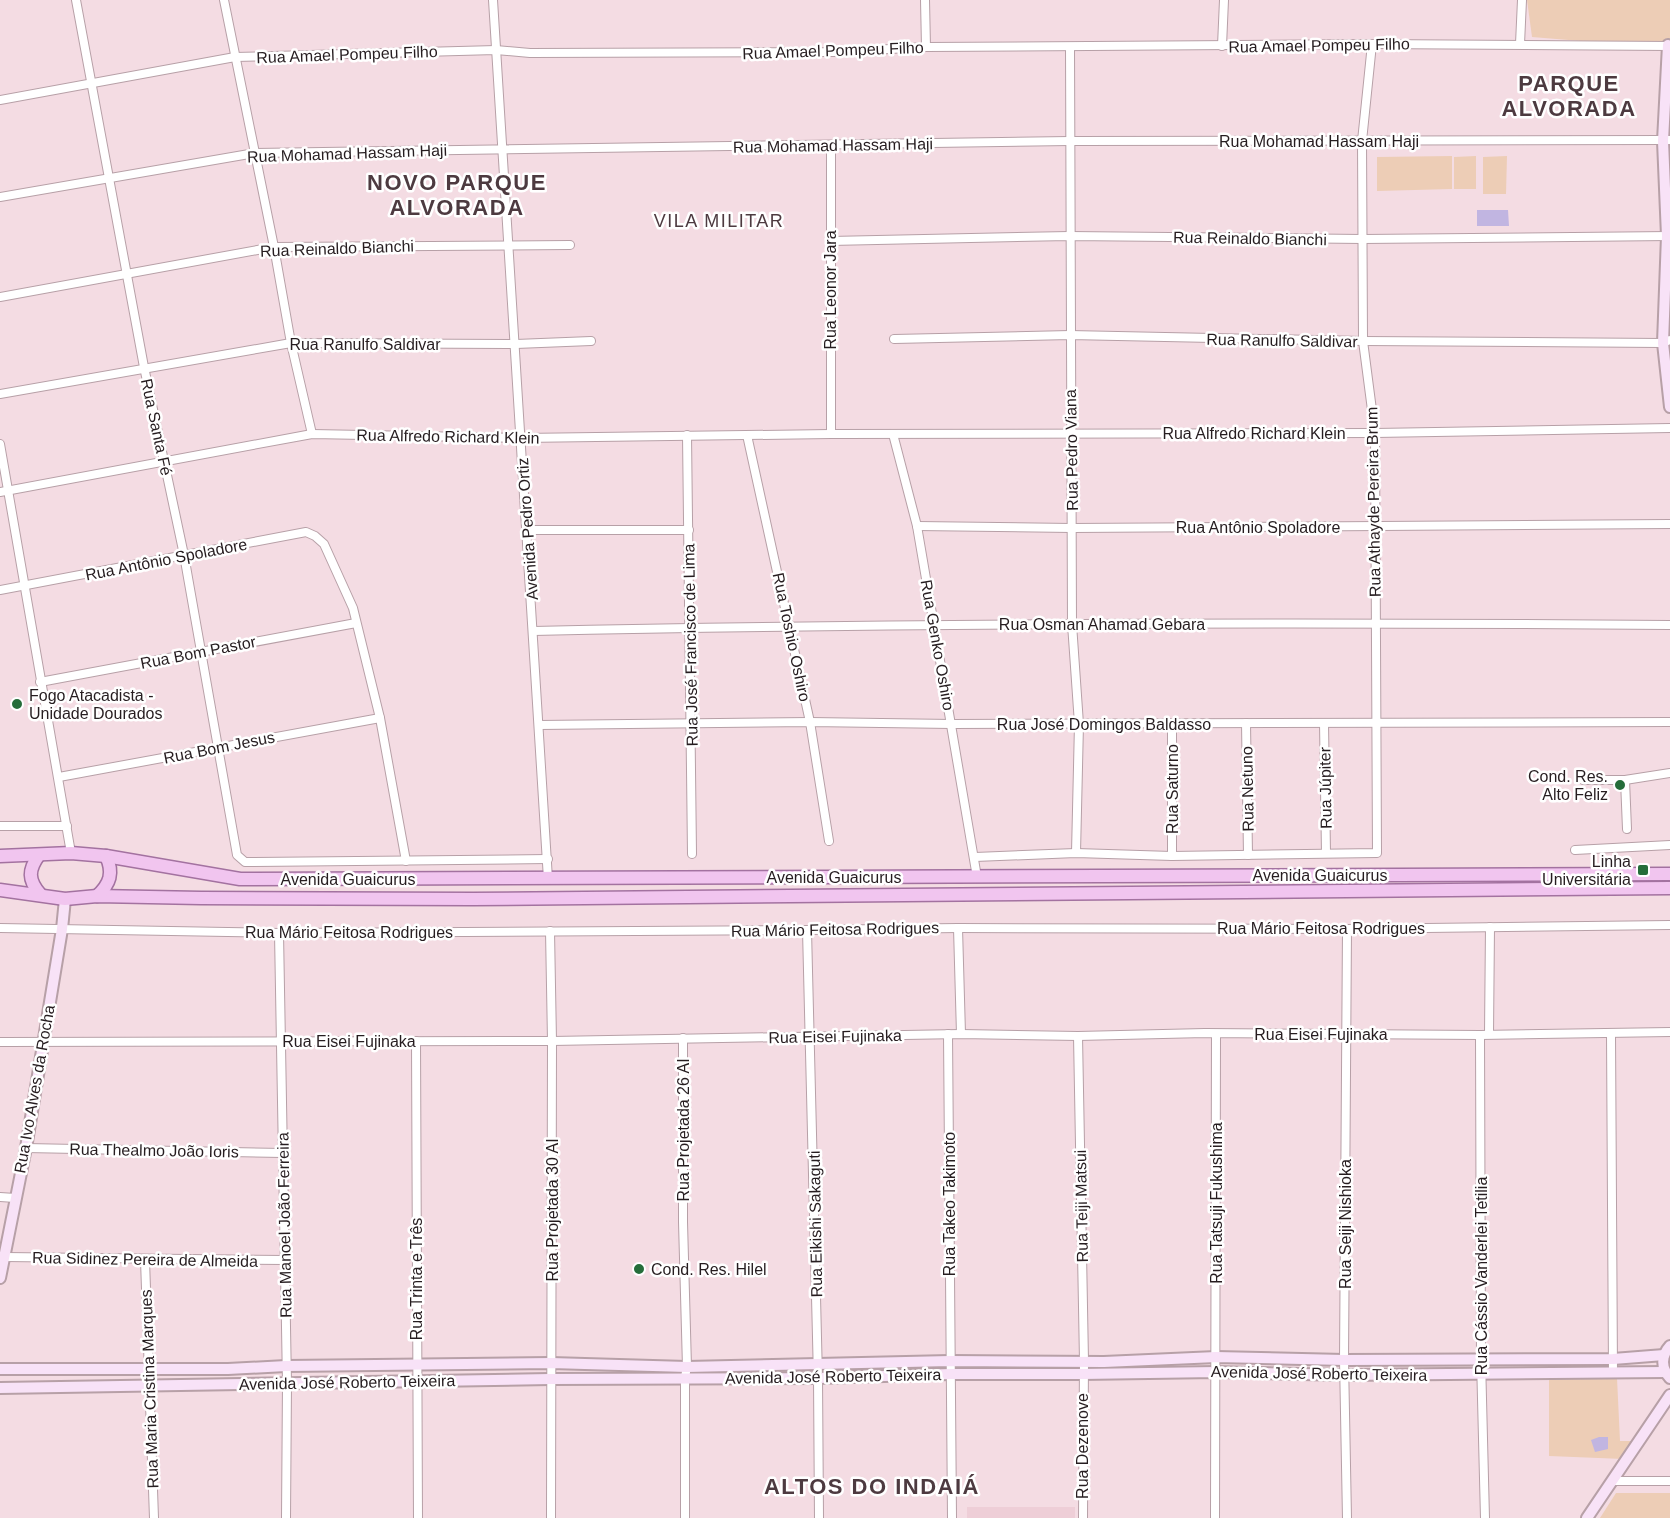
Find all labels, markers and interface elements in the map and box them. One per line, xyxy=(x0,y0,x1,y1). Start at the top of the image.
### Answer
street label: Rua Amael Pompeu Filho xyxy=(1228,35,1410,56)
street label: Rua Amael Pompeu Filho xyxy=(742,39,924,62)
street label: Rua Amael Pompeu Filho xyxy=(256,43,438,66)
district label: PARQUE ALVORADA xyxy=(1501,71,1637,121)
street label: Rua Mohamad Hassam Haji xyxy=(1219,133,1419,150)
street label: Rua Mohamad Hassam Haji xyxy=(733,135,933,156)
street label: Rua Mohamad Hassam Haji xyxy=(247,142,447,165)
district label: NOVO PARQUE ALVORADA xyxy=(367,170,547,220)
district label: VILA MILITAR xyxy=(654,211,784,231)
street label: Rua Reinaldo Bianchi xyxy=(1173,229,1327,248)
street label: Rua Leonor Jara xyxy=(822,230,839,350)
street label: Rua Reinaldo Bianchi xyxy=(260,237,414,260)
street label: Rua Ranulfo Saldivar xyxy=(1206,331,1358,350)
street label: Rua Ranulfo Saldivar xyxy=(289,336,441,353)
street label: Rua Santa Fé xyxy=(138,377,175,477)
street label: Rua Pedro Viana xyxy=(1062,389,1081,511)
street label: Rua Athayde Pereira Brum xyxy=(1363,407,1384,597)
street label: Rua Alfredo Richard Klein xyxy=(1162,425,1346,442)
street label: Rua Alfredo Richard Klein xyxy=(356,426,540,447)
street label: Avenida Pedro Ortiz xyxy=(514,457,541,601)
street label: Rua Antônio Spoladore xyxy=(1176,519,1340,536)
street label: Rua Antônio Spoladore xyxy=(84,535,249,584)
street label: Rua José Francisco de Lima xyxy=(680,543,701,747)
street label: Rua Toshio Oshiro xyxy=(770,571,813,703)
street label: Rua Genko Oshiro xyxy=(918,578,957,712)
street label: Rua Osman Ahamad Gebara xyxy=(999,616,1205,633)
street label: Rua Bom Pastor xyxy=(139,633,258,672)
place label: Fogo Atacadista - Unidade Dourados xyxy=(29,687,162,722)
marker: Fogo Atacadista - Unidade Dourados xyxy=(10,697,24,711)
street label: Rua José Domingos Baldasso xyxy=(997,716,1211,733)
street label: Rua Bom Jesus xyxy=(162,728,276,767)
street label: Rua Saturno xyxy=(1164,744,1181,834)
street label: Rua Netuno xyxy=(1238,746,1257,832)
street label: Rua Júpiter xyxy=(1316,746,1335,829)
place label: Cond. Res. Alto Feliz xyxy=(1528,768,1608,803)
marker: Cond. Res. Alto Feliz xyxy=(1613,778,1627,792)
place label: Linha Universitária xyxy=(1542,853,1631,888)
marker: Linha Universitária xyxy=(1636,863,1650,877)
street label: Avenida Guaicurus xyxy=(1253,867,1387,884)
street label: Avenida Guaicurus xyxy=(767,869,901,886)
street label: Avenida Guaicurus xyxy=(281,871,415,888)
street label: Rua Mário Feitosa Rodrigues xyxy=(731,919,939,940)
street label: Rua Mário Feitosa Rodrigues xyxy=(1217,920,1425,937)
street label: Rua Mário Feitosa Rodrigues xyxy=(245,924,453,941)
street label: Rua Ivo Alves da Rocha xyxy=(11,1003,58,1175)
street label: Rua Eisei Fujinaka xyxy=(1254,1026,1388,1043)
street label: Rua Eisei Fujinaka xyxy=(768,1027,902,1046)
street label: Rua Eisei Fujinaka xyxy=(282,1033,416,1050)
street label: Rua Projetada 26 AI xyxy=(675,1058,692,1202)
street label: Rua Tatsuji Fukushima xyxy=(1208,1122,1225,1284)
street label: Rua Manoel João Ferreira xyxy=(274,1132,295,1318)
street label: Rua Takeo Takimoto xyxy=(941,1132,958,1276)
street label: Rua Projetada 30 AI xyxy=(544,1138,561,1282)
street label: Rua Thealmo João Ioris xyxy=(69,1141,239,1160)
street label: Rua Eikishi Sakaguti xyxy=(806,1150,825,1298)
street label: Rua Teiji Matsui xyxy=(1072,1150,1091,1262)
street label: Rua Seiji Nishioka xyxy=(1337,1159,1354,1289)
street label: Rua Cássio Vanderlei Tetilia xyxy=(1473,1177,1490,1375)
street label: Rua Trinta e Três xyxy=(408,1218,425,1340)
street label: Rua Sidinez Pereira de Almeida xyxy=(32,1249,258,1270)
place label: Cond. Res. Hilel xyxy=(651,1261,767,1278)
marker: Cond. Res. Hilel xyxy=(632,1262,646,1276)
street label: Rua Maria Cristina Marques xyxy=(138,1289,161,1489)
street label: Avenida José Roberto Teixeira xyxy=(1211,1363,1427,1384)
street label: Avenida José Roberto Teixeira xyxy=(725,1366,941,1387)
street label: Avenida José Roberto Teixeira xyxy=(239,1372,455,1393)
street label: Rua Dezenove xyxy=(1074,1393,1091,1499)
district label: ALTOS DO INDAIÁ xyxy=(764,1474,980,1499)

